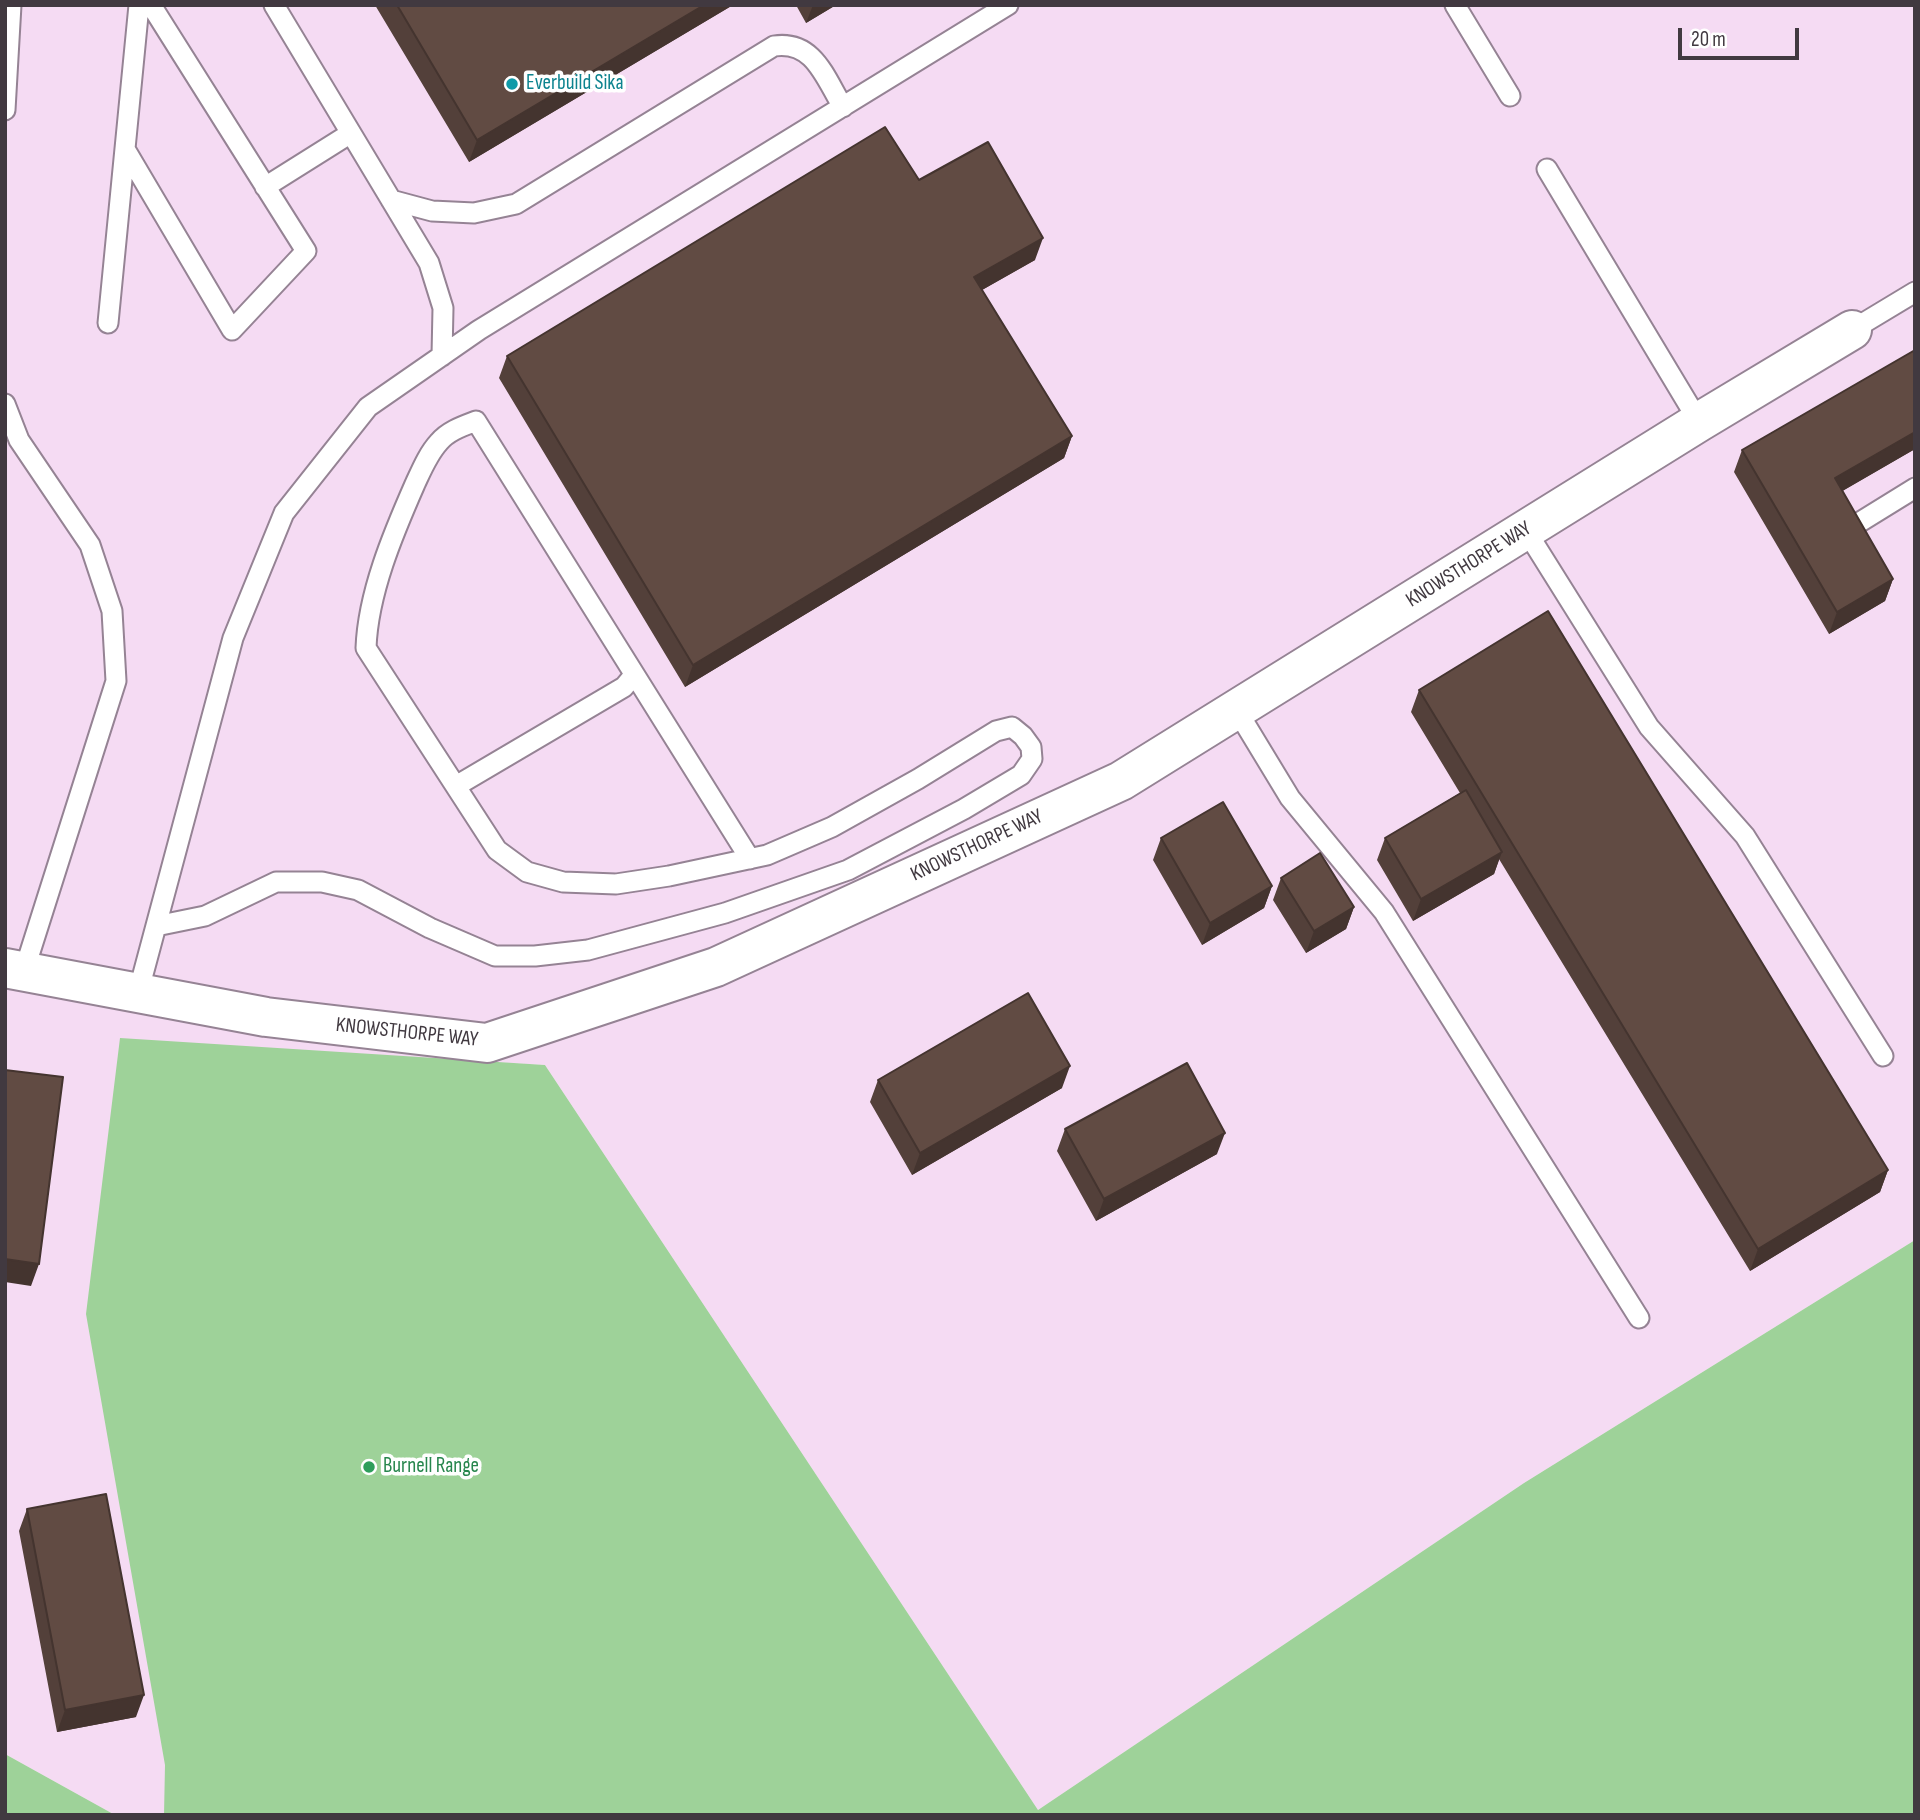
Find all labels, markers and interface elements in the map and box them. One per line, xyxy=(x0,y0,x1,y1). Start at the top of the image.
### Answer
scale bar xyxy=(1682,14,1803,58)
text: 20 m xyxy=(1691,27,1726,52)
place label: Everbuild Sika xyxy=(526,71,623,97)
marker: Everbuild Sika xyxy=(504,76,520,92)
street label: KNOWSTHORPE WAY xyxy=(1402,516,1536,614)
street label: KNOWSTHORPE WAY xyxy=(907,804,1047,888)
street label: KNOWSTHORPE WAY xyxy=(335,1013,479,1053)
place label: Burnell Range xyxy=(383,1454,479,1480)
marker: Burnell Range xyxy=(361,1459,377,1475)

